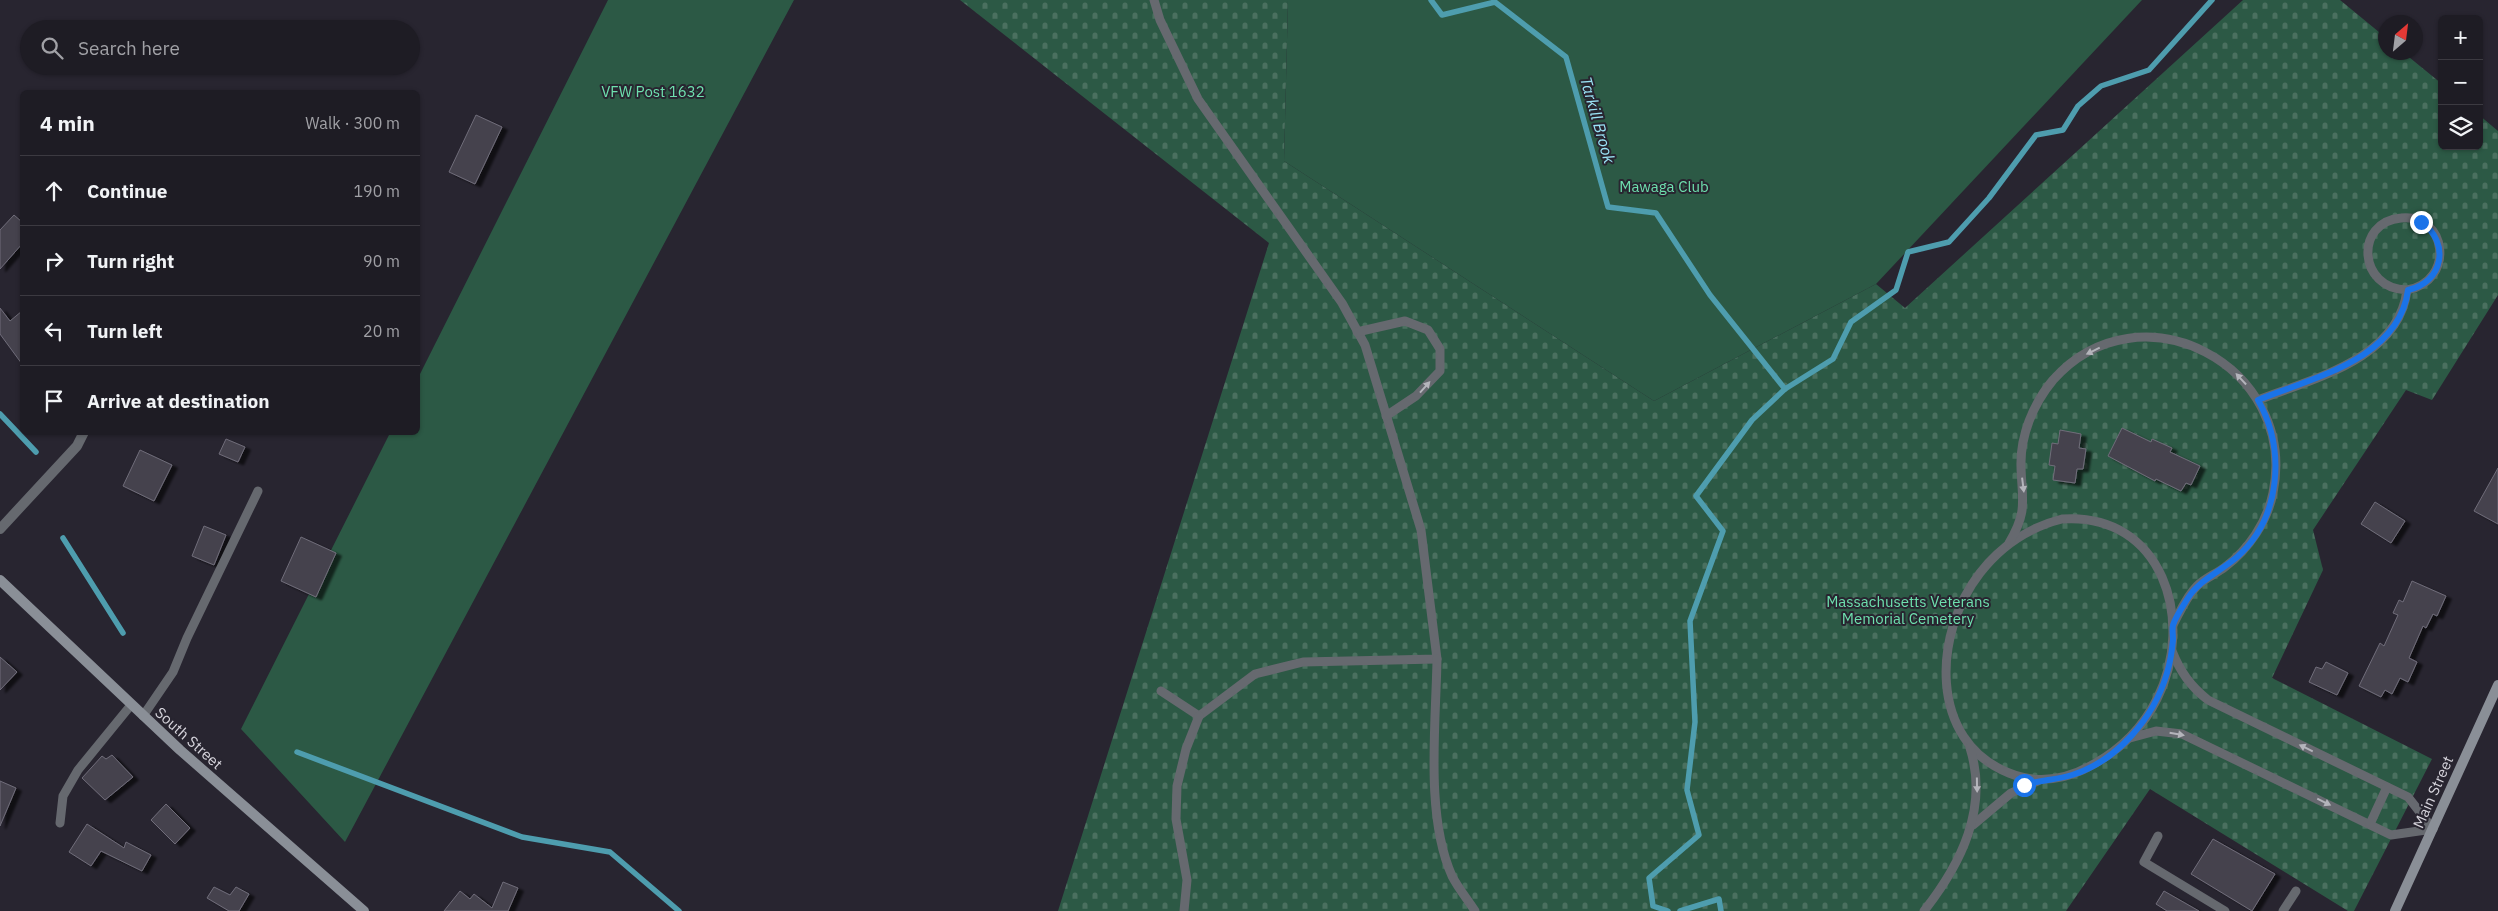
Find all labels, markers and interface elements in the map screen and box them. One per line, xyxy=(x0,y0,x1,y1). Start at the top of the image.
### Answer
north arrow xyxy=(2378,15,2423,60)
map controls xyxy=(2438,15,2483,150)
button: + xyxy=(2438,15,2483,60)
search box xyxy=(20,20,420,75)
icon: search xyxy=(38,34,66,62)
text: Search here xyxy=(78,36,180,60)
button: − xyxy=(2438,60,2483,105)
water label: Tarkill Brook xyxy=(1576,74,1620,166)
park label: VFW Post 1632 xyxy=(601,82,705,101)
button: layers xyxy=(2438,105,2483,150)
text: 4 min xyxy=(40,109,95,137)
text: Walk · 300 m xyxy=(305,113,400,133)
icon: ahead xyxy=(40,177,68,205)
park label: Mawaga Club xyxy=(1619,177,1709,196)
text: Continue xyxy=(87,179,167,203)
text: 190 m xyxy=(353,181,400,201)
route end xyxy=(2410,211,2433,234)
icon: right xyxy=(40,247,68,275)
text: Turn right xyxy=(87,249,174,273)
text: 90 m xyxy=(363,251,400,271)
icon: left xyxy=(40,317,68,345)
text: Turn left xyxy=(87,319,163,343)
text: 20 m xyxy=(363,321,400,341)
one-way arrow xyxy=(2086,347,2100,355)
one-way arrow xyxy=(2235,373,2247,385)
one-way arrow xyxy=(1419,381,1431,393)
icon: arrive xyxy=(40,387,68,415)
text: Arrive at destination xyxy=(87,389,270,413)
one-way arrow xyxy=(2019,477,2027,493)
park label: Massachusetts Veterans Memorial Cemetery xyxy=(1826,592,1990,628)
street label: South Street xyxy=(151,703,227,773)
one-way arrow xyxy=(2169,730,2185,738)
one-way arrow xyxy=(2299,744,2313,752)
street label: Main Street xyxy=(2409,753,2457,831)
route start xyxy=(2013,774,2036,797)
one-way arrow xyxy=(1973,777,1981,793)
one-way arrow xyxy=(2317,798,2331,806)

